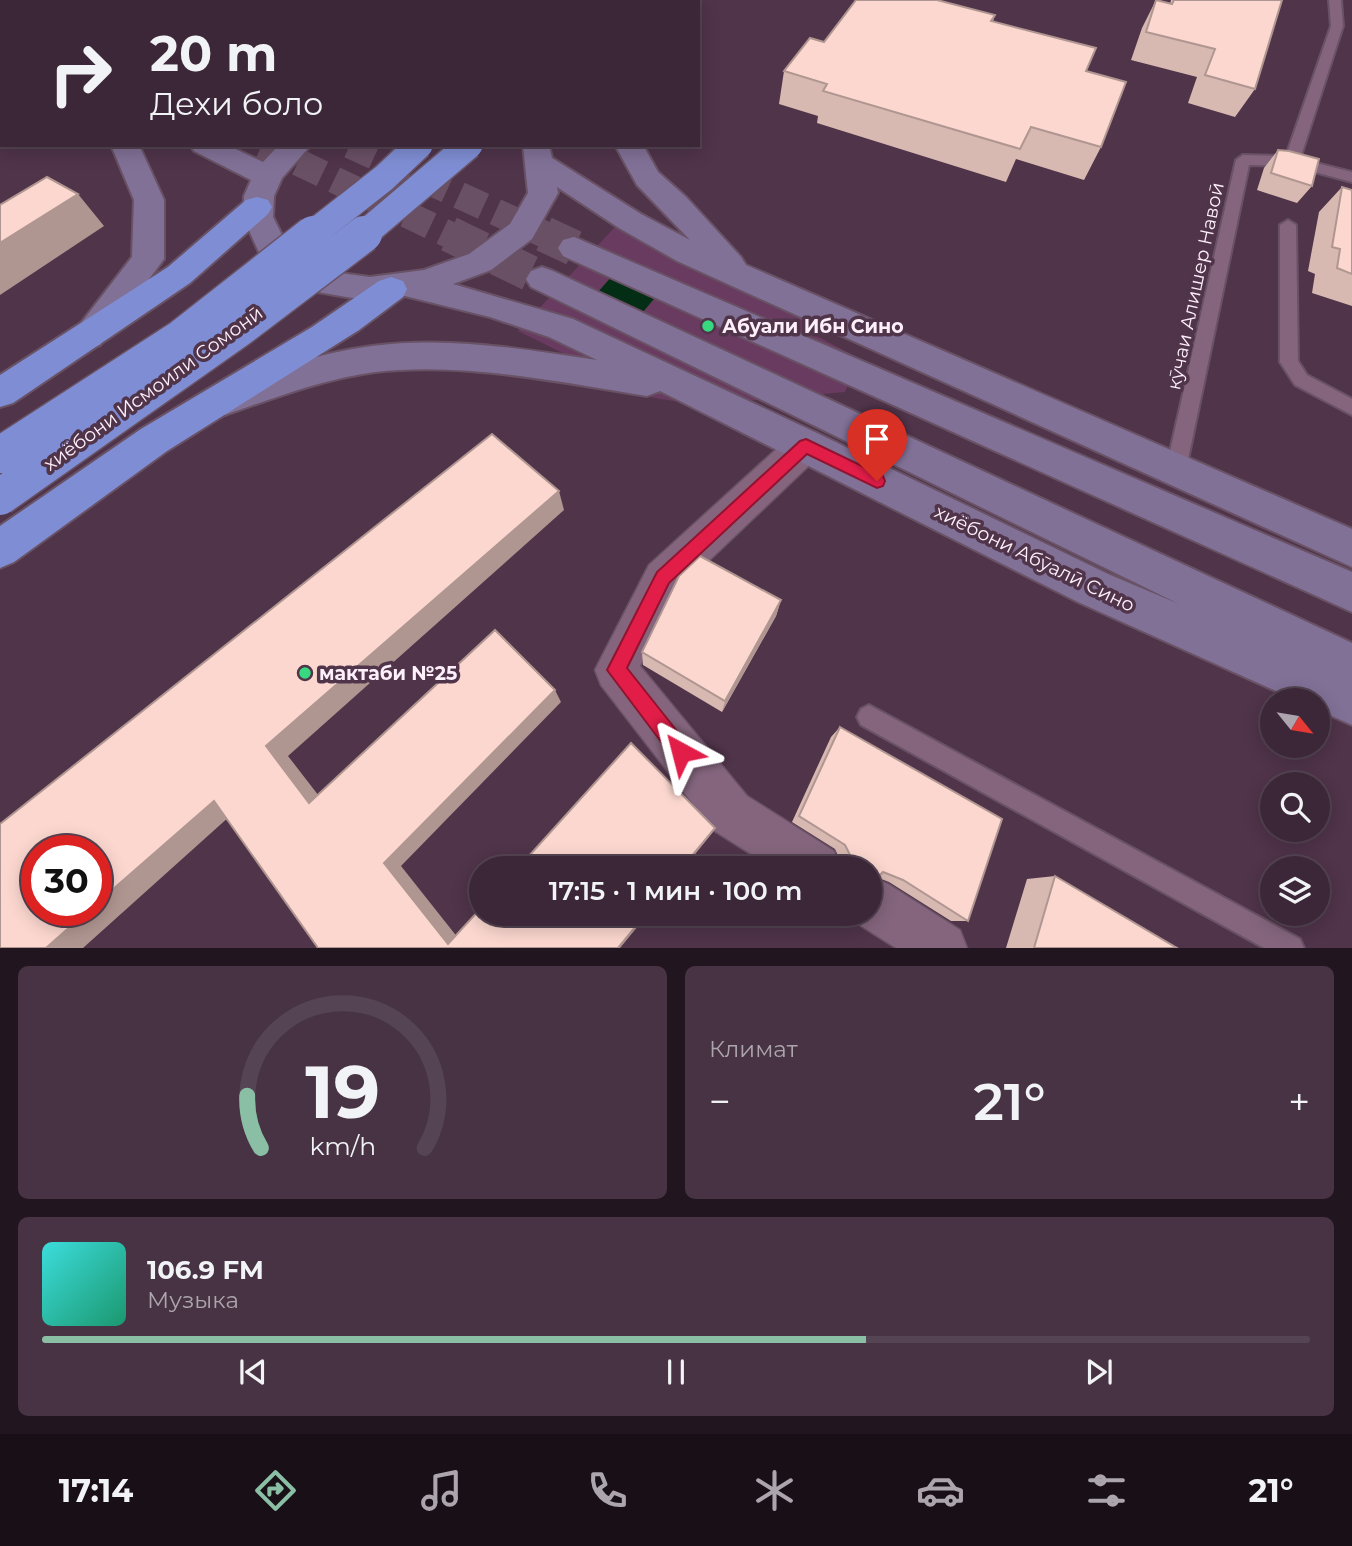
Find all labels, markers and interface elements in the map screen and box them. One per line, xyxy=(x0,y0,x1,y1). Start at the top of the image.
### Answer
text: 20 m xyxy=(150,24,277,83)
icon: right xyxy=(35,28,126,119)
text: Дехи боло xyxy=(150,84,323,123)
street label: кӯчаи Алишер Навоӣ xyxy=(1162,180,1229,392)
street label: хиёбони Исмоили Сомонӣ xyxy=(39,301,267,476)
place label: Абуали Ибн Сино xyxy=(722,315,904,338)
marker: Абуали Ибн Сино xyxy=(700,318,716,334)
pin xyxy=(847,409,907,481)
icon: arrive xyxy=(858,420,896,458)
street label: хиёбони Абӯалӣ Сино xyxy=(931,500,1138,617)
place label: мактаби №25 xyxy=(319,662,457,685)
marker: мактаби №25 xyxy=(297,665,313,681)
north arrow xyxy=(1260,688,1330,758)
map controls xyxy=(1260,688,1330,926)
position arrow xyxy=(644,715,718,789)
button: search xyxy=(1260,772,1330,842)
speed limit sign: 30 xyxy=(21,835,112,926)
button: layers xyxy=(1260,856,1330,926)
text: 17:15 · 1 мин · 100 m xyxy=(549,875,802,907)
text: Климат xyxy=(709,1035,798,1063)
text: 19 xyxy=(305,1049,380,1137)
text: 21° xyxy=(974,1070,1045,1133)
text: − xyxy=(709,1078,731,1125)
text: + xyxy=(1288,1078,1310,1125)
text: km/h xyxy=(309,1131,376,1161)
text: 106.9 FM xyxy=(147,1254,264,1286)
text: Музыка xyxy=(147,1286,239,1314)
icon: previous xyxy=(234,1353,272,1391)
icon: pause xyxy=(657,1353,695,1391)
icon: next xyxy=(1080,1353,1118,1391)
icon: directions xyxy=(251,1466,300,1515)
icon: music xyxy=(417,1466,466,1515)
icon: phone xyxy=(583,1466,632,1515)
icon: climate xyxy=(750,1466,799,1515)
icon: car xyxy=(916,1466,965,1515)
icon: filters xyxy=(1082,1466,1131,1515)
text: 17:14 xyxy=(59,1471,133,1510)
text: 21° xyxy=(1248,1471,1293,1510)

